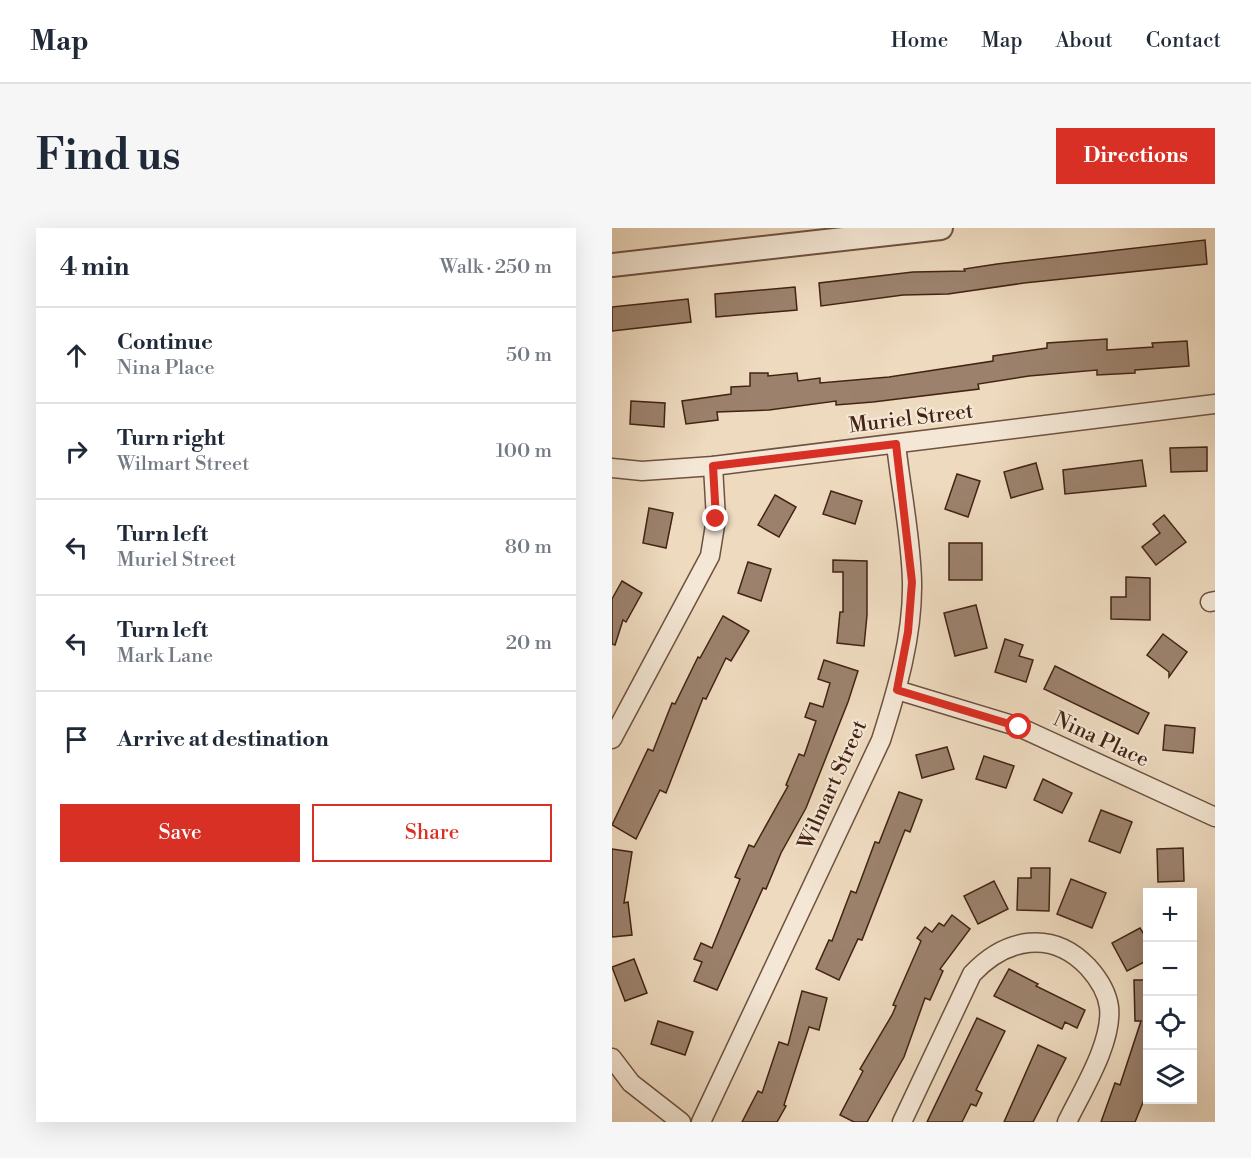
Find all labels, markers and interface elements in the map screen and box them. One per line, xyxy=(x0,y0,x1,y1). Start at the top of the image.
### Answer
text: Map xyxy=(30,24,89,59)
text: Home xyxy=(891,28,948,54)
text: Map xyxy=(981,28,1023,54)
text: About xyxy=(1056,28,1113,54)
text: Contact xyxy=(1146,28,1221,54)
button: Directions xyxy=(1056,128,1215,184)
text: Find us xyxy=(36,130,180,183)
text: 4 min xyxy=(60,251,130,283)
text: Walk · 250 m xyxy=(440,255,552,280)
text: Continue xyxy=(117,329,213,356)
icon: ahead xyxy=(60,339,93,372)
text: 50 m xyxy=(506,343,552,368)
text: Nina Place xyxy=(117,356,215,381)
street label: Muriel Street xyxy=(847,398,975,440)
text: Turn right xyxy=(117,425,225,452)
icon: right xyxy=(60,435,93,468)
text: 100 m xyxy=(496,439,552,464)
text: Wilmart Street xyxy=(117,452,249,477)
route end xyxy=(702,505,728,531)
text: Turn left xyxy=(117,521,208,548)
icon: left xyxy=(60,531,93,564)
text: 80 m xyxy=(505,535,552,560)
text: Muriel Street xyxy=(117,548,236,573)
text: Turn left xyxy=(117,617,208,644)
icon: left xyxy=(60,627,93,660)
text: 20 m xyxy=(506,631,552,656)
text: Mark Lane xyxy=(117,644,213,669)
street label: Nina Place xyxy=(1049,707,1153,773)
route start xyxy=(1005,713,1031,739)
street label: Wilmart Street xyxy=(792,716,873,855)
icon: arrive xyxy=(60,723,93,756)
text: Arrive at destination xyxy=(117,726,329,753)
button: Save xyxy=(60,804,300,862)
button: Share xyxy=(312,804,552,862)
map controls xyxy=(1143,888,1197,1104)
button: + xyxy=(1143,888,1197,942)
button: − xyxy=(1143,942,1197,996)
button: locate xyxy=(1143,996,1197,1050)
button: layers xyxy=(1143,1050,1197,1104)

